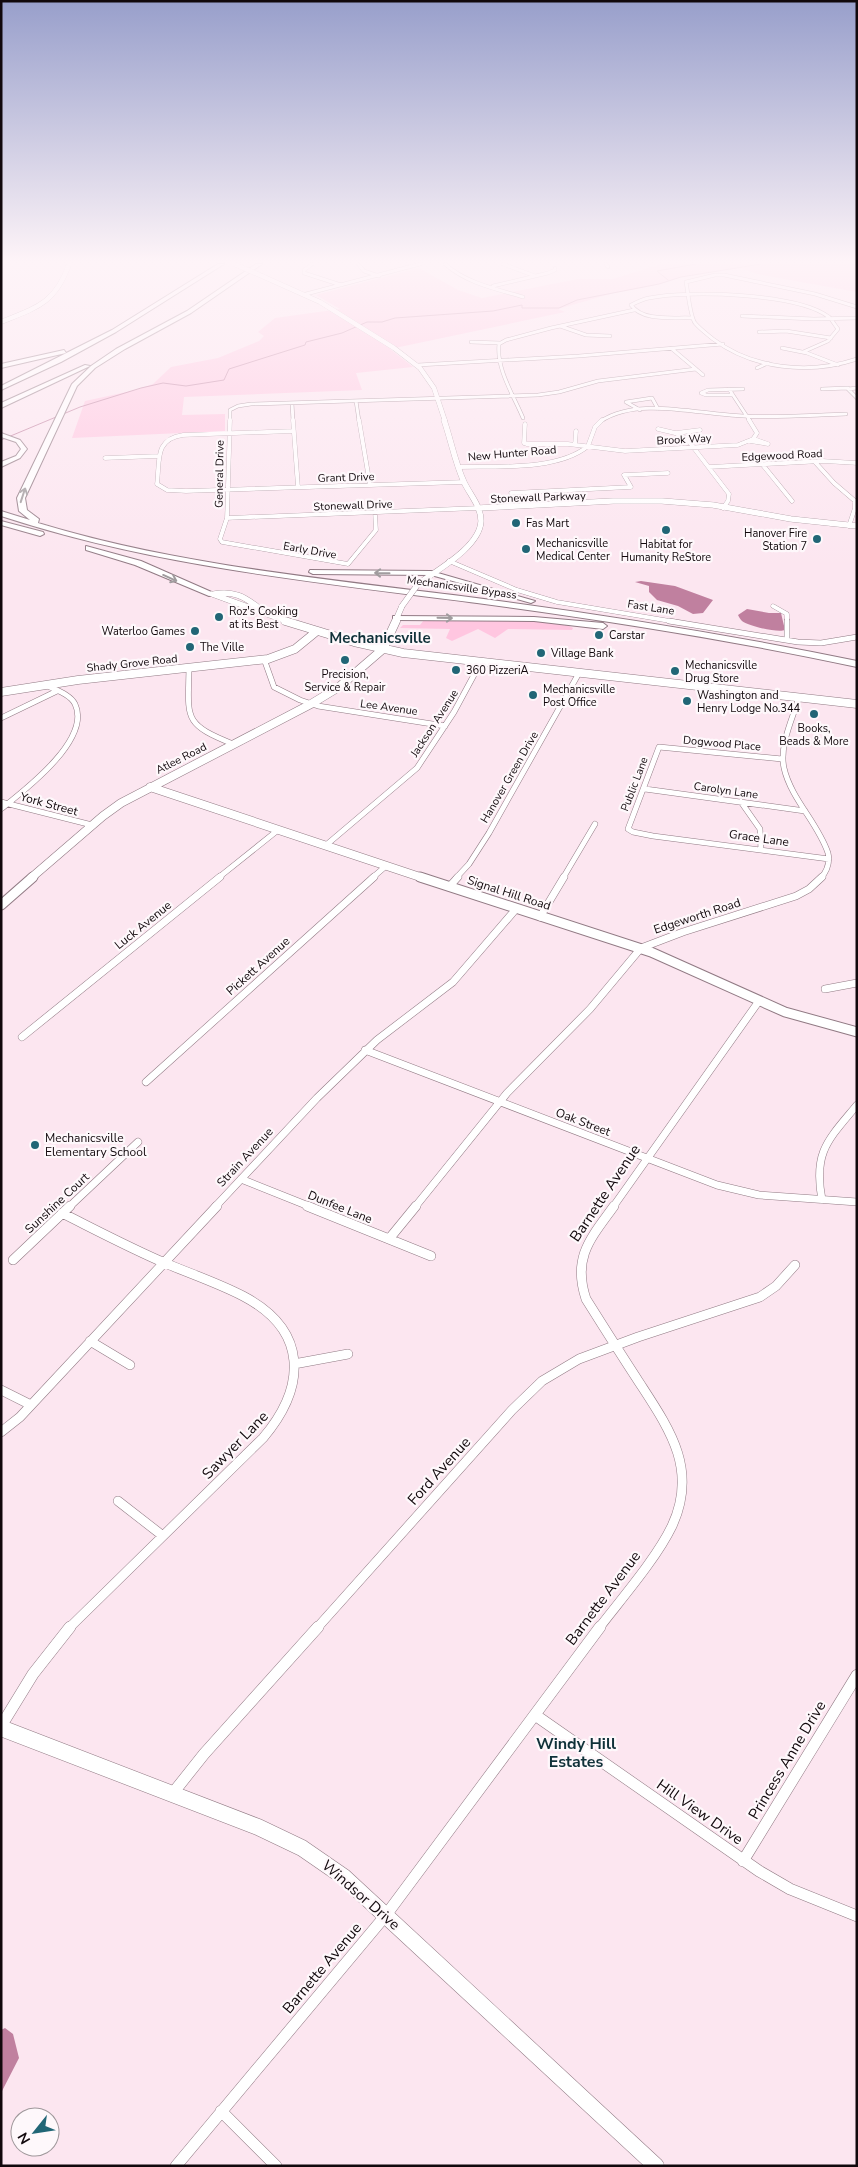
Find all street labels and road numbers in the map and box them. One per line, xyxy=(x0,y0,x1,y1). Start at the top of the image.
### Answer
street label: Brook Way xyxy=(656,431,712,448)
street label: General Drive xyxy=(211,440,228,508)
street label: New Hunter Road xyxy=(467,442,557,465)
street label: Edgewood Road xyxy=(741,446,823,465)
street label: Grant Drive xyxy=(317,469,375,486)
street label: Stonewall Parkway xyxy=(490,488,586,507)
street label: Stonewall Drive xyxy=(313,497,393,514)
street label: Early Drive xyxy=(282,538,338,563)
street label: Mechanicsville Bypass xyxy=(406,572,518,603)
street label: Fast Lane xyxy=(626,596,676,619)
street label: Shady Grove Road xyxy=(86,651,178,676)
street label: Jackson Avenue xyxy=(406,686,462,761)
street label: Lee Avenue xyxy=(359,696,419,719)
street label: Hanover Green Drive xyxy=(477,729,542,826)
street label: Dogwood Place xyxy=(682,733,762,754)
street label: Atlee Road xyxy=(153,739,209,778)
street label: Public Lane xyxy=(617,755,652,814)
street label: Carolyn Lane xyxy=(693,779,759,802)
street label: York Street xyxy=(17,788,80,820)
street label: Grace Lane xyxy=(728,826,790,850)
street label: Signal Hill Road xyxy=(465,872,553,914)
street label: Edgeworth Road xyxy=(651,894,743,938)
street label: Luck Avenue xyxy=(111,897,175,953)
street label: Pickett Avenue xyxy=(223,933,293,999)
street label: Oak Street xyxy=(553,1104,613,1140)
street label: Strain Avenue xyxy=(213,1124,277,1190)
street label: Barnette Avenue xyxy=(565,1141,645,1245)
street label: Sunshine Court xyxy=(21,1168,93,1237)
street label: Dunfee Lane xyxy=(305,1187,375,1227)
street label: Sawyer Lane xyxy=(197,1407,273,1483)
street label: Ford Avenue xyxy=(403,1433,475,1509)
street label: Barnette Avenue xyxy=(561,1547,645,1649)
street label: Princess Anne Drive xyxy=(744,1697,830,1823)
street label: Hill View Drive xyxy=(653,1775,747,1849)
street label: Windsor Drive xyxy=(318,1855,404,1935)
street label: Barnette Avenue xyxy=(278,1918,366,2018)

